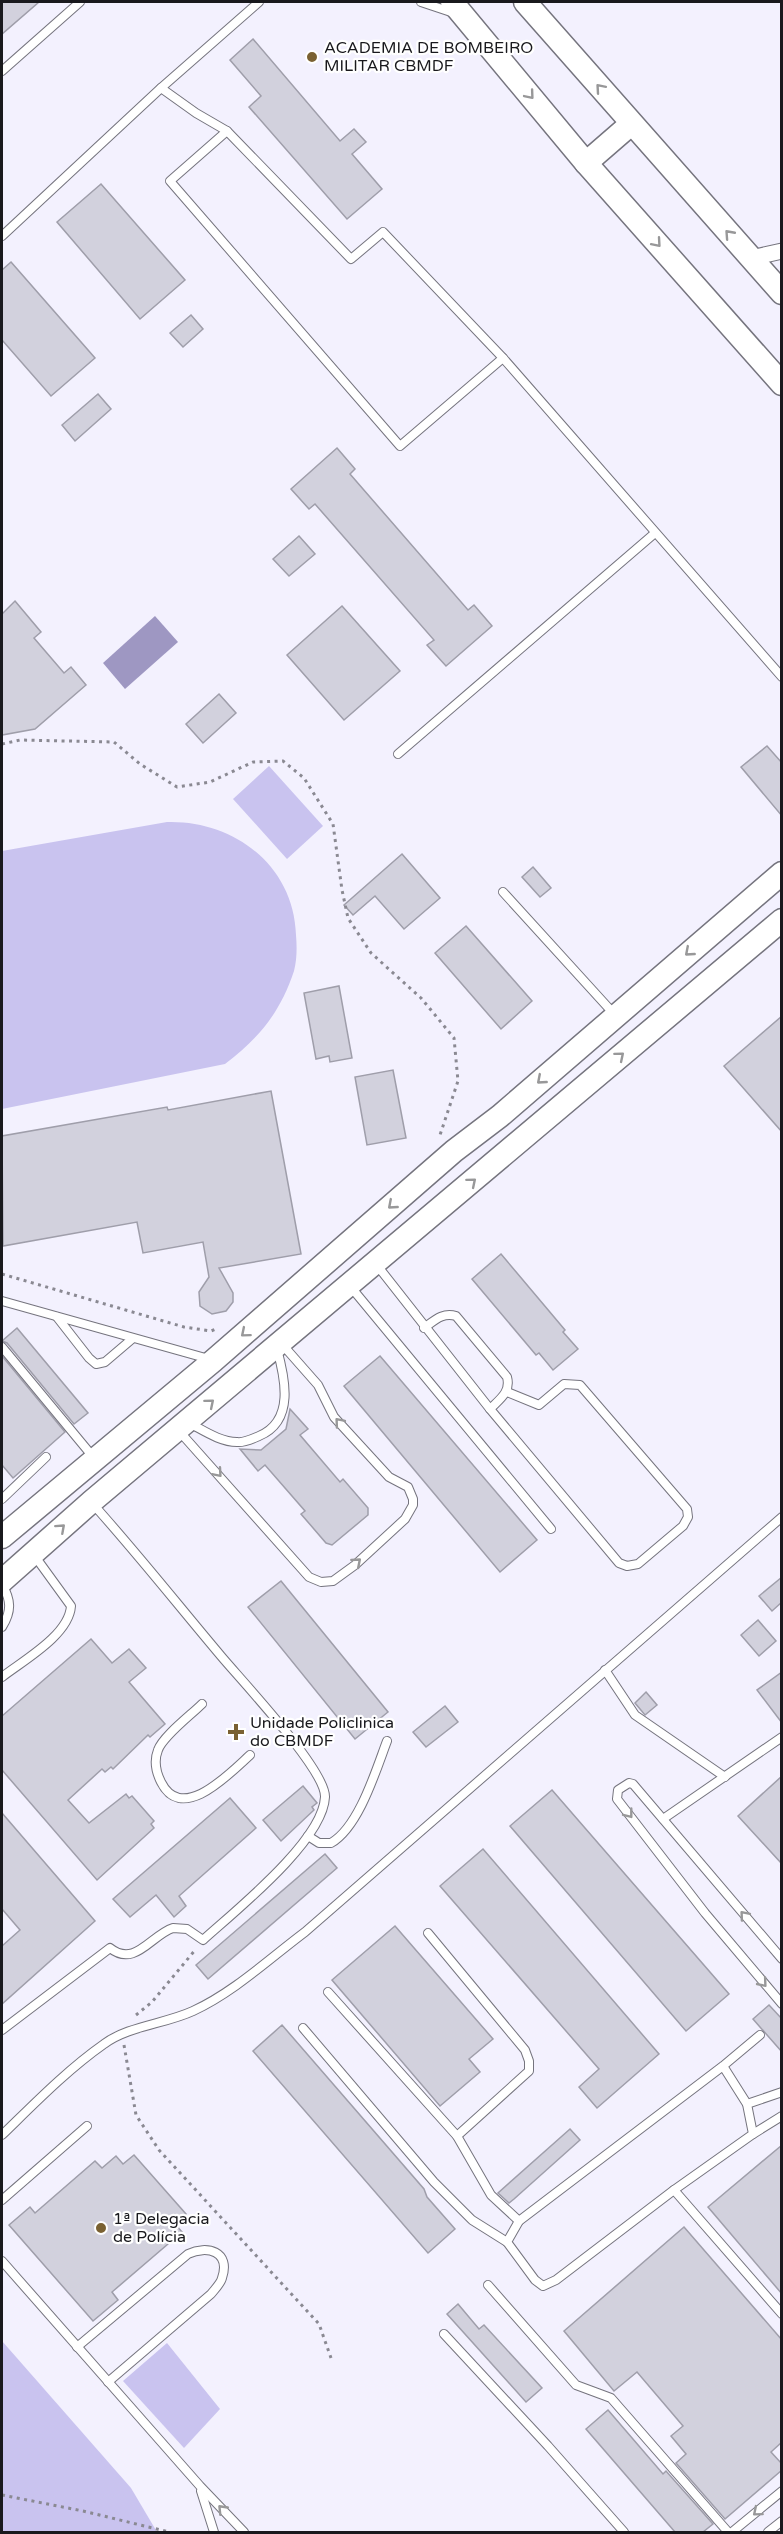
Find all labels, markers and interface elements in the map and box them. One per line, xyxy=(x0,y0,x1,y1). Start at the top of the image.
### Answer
place label: ACADEMIA DE BOMBEIRO MILITAR CBMDF xyxy=(324,38,533,76)
marker: ACADEMIA DE BOMBEIRO MILITAR CBMDF xyxy=(305,50,319,64)
one-way arrow xyxy=(596,84,607,95)
one-way arrow xyxy=(523,88,534,99)
one-way arrow xyxy=(725,230,736,240)
one-way arrow xyxy=(650,236,661,247)
one-way arrow xyxy=(685,945,696,956)
one-way arrow xyxy=(613,1052,624,1063)
one-way arrow xyxy=(538,1073,548,1084)
one-way arrow xyxy=(465,1178,476,1189)
one-way arrow xyxy=(389,1198,399,1209)
one-way arrow xyxy=(241,1326,252,1337)
one-way arrow xyxy=(203,1399,214,1410)
one-way arrow xyxy=(336,1418,347,1429)
one-way arrow xyxy=(211,1466,222,1477)
one-way arrow xyxy=(55,1525,66,1536)
one-way arrow xyxy=(350,1558,361,1569)
place label: Unidade Policlinica do CBMDF xyxy=(250,1713,394,1751)
marker: Unidade Policlinica do CBMDF xyxy=(227,1723,245,1741)
one-way arrow xyxy=(621,1807,632,1818)
one-way arrow xyxy=(740,1911,751,1922)
one-way arrow xyxy=(756,1976,767,1987)
place label: 1ª Delegacia de Polícia xyxy=(113,2209,209,2247)
marker: 1ª Delegacia de Polícia xyxy=(94,2221,108,2235)
one-way arrow xyxy=(753,2504,764,2515)
one-way arrow xyxy=(218,2506,229,2516)

